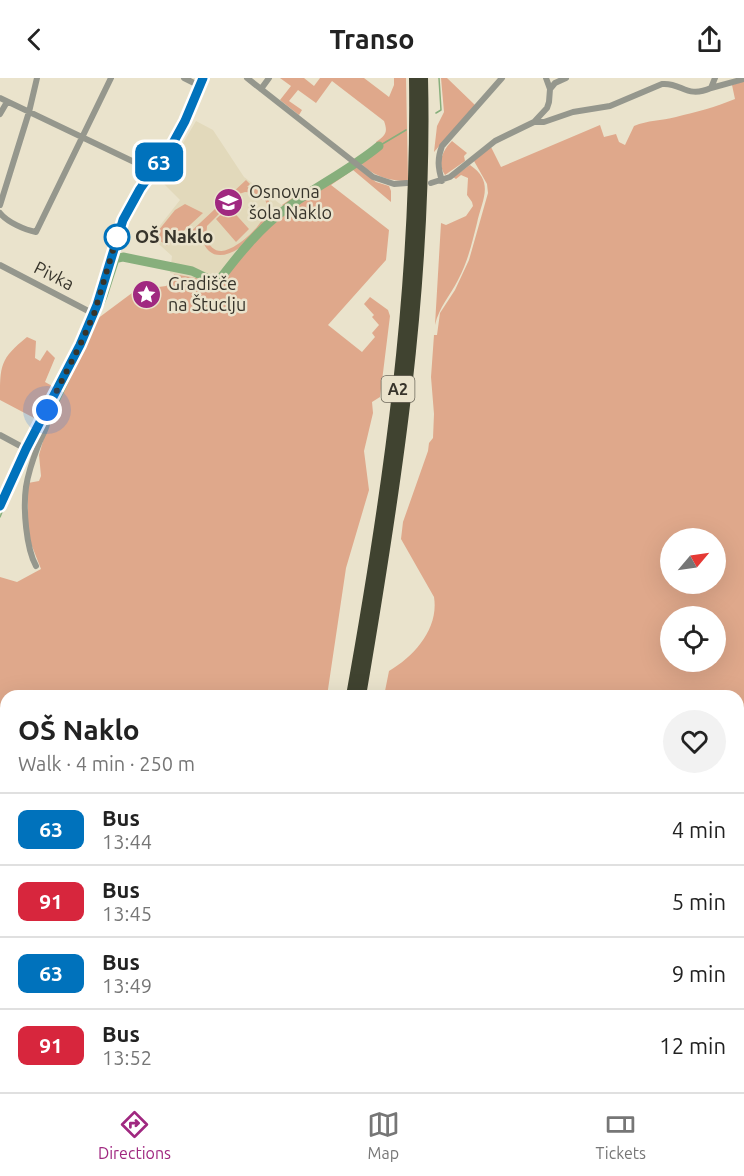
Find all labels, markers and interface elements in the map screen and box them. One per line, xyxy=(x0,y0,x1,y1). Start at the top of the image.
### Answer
icon: back xyxy=(18,23,51,56)
icon: share xyxy=(693,23,726,56)
text: Transo xyxy=(330,24,414,54)
line badge: 63 xyxy=(132,142,186,182)
text: 63 xyxy=(147,150,171,174)
place label: Osnovna šola Naklo xyxy=(249,181,332,222)
school or university icon: Osnovna šola Naklo xyxy=(212,186,244,218)
marker: OŠ Naklo xyxy=(104,224,130,250)
place label: OŠ Naklo xyxy=(135,225,213,246)
street label: Pivka xyxy=(31,257,78,294)
place label: Gradišče na Štuclju xyxy=(168,273,246,314)
place icon: Gradišče na Štuclju xyxy=(131,278,163,310)
road number: A2 xyxy=(382,376,414,402)
your location xyxy=(32,395,62,425)
north arrow xyxy=(660,528,726,594)
map controls xyxy=(660,528,726,672)
button: locate xyxy=(660,606,726,672)
button: heart xyxy=(663,710,726,773)
text: OŠ Naklo xyxy=(18,714,140,745)
text: Walk · 4 min · 250 m xyxy=(18,752,195,775)
text: Bus xyxy=(102,805,140,830)
text: 63 xyxy=(39,817,63,841)
text: 4 min xyxy=(672,817,726,842)
text: 13:44 xyxy=(102,830,152,853)
text: Bus xyxy=(102,877,140,902)
text: 91 xyxy=(39,889,63,913)
text: 5 min xyxy=(672,889,726,914)
text: 13:45 xyxy=(102,902,152,925)
text: Bus xyxy=(102,949,140,974)
text: 63 xyxy=(39,961,63,985)
text: 9 min xyxy=(672,961,726,986)
text: 13:49 xyxy=(102,974,152,997)
text: Bus xyxy=(102,1021,140,1046)
text: 91 xyxy=(39,1033,63,1057)
text: 12 min xyxy=(659,1033,726,1058)
text: 13:52 xyxy=(102,1046,152,1069)
tab: Directions xyxy=(98,1108,171,1162)
tab: Map xyxy=(367,1108,400,1162)
tab: Tickets xyxy=(596,1108,646,1162)

